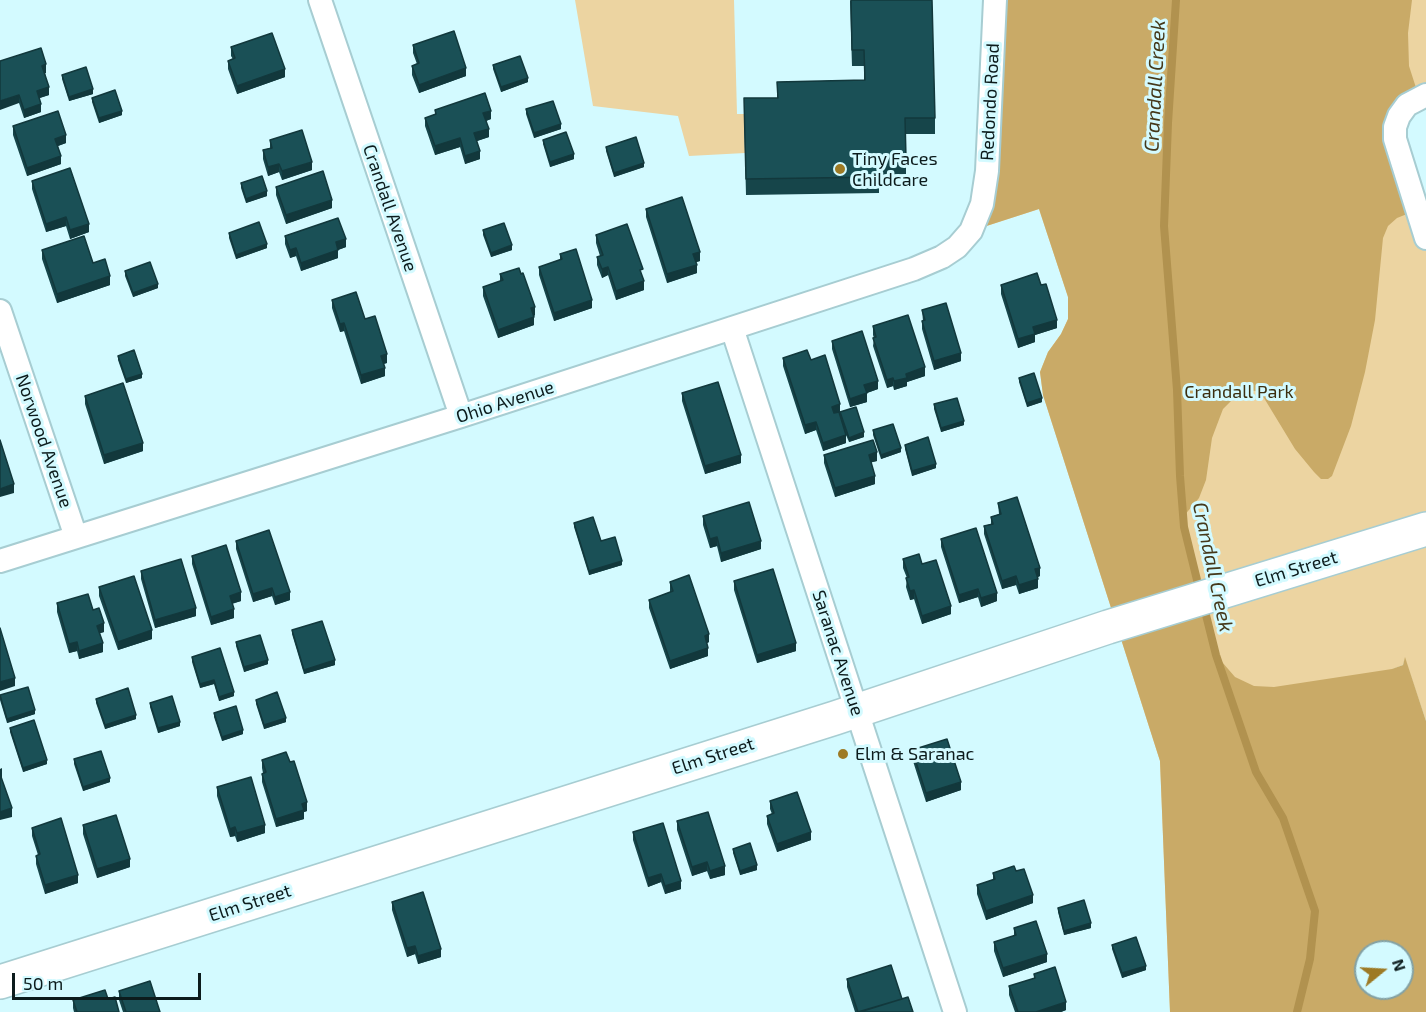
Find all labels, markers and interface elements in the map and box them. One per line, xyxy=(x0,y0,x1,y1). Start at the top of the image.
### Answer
water label: Crandall Creek xyxy=(1140,19,1170,153)
street label: Redondo Road xyxy=(976,43,1004,161)
street label: Crandall Avenue xyxy=(358,142,422,274)
place label: Tiny Faces Childcare xyxy=(852,148,938,190)
marker: Tiny Faces Childcare xyxy=(833,162,847,176)
street label: Norwood Avenue xyxy=(11,371,77,511)
street label: Ohio Avenue xyxy=(453,376,557,428)
park label: Crandall Park xyxy=(1184,381,1294,403)
water label: Crandall Creek xyxy=(1188,500,1238,634)
street label: Elm Street xyxy=(1252,546,1340,592)
street label: Saranac Avenue xyxy=(808,588,868,718)
street label: Elm Street xyxy=(669,733,757,779)
place label: Elm & Saranac xyxy=(855,743,974,765)
marker: Elm & Saranac xyxy=(836,747,850,761)
street label: Elm Street xyxy=(206,880,294,926)
north arrow xyxy=(1354,940,1414,1000)
text: N xyxy=(1389,956,1411,973)
scale bar xyxy=(15,961,204,999)
text: 50 m xyxy=(23,972,63,994)

